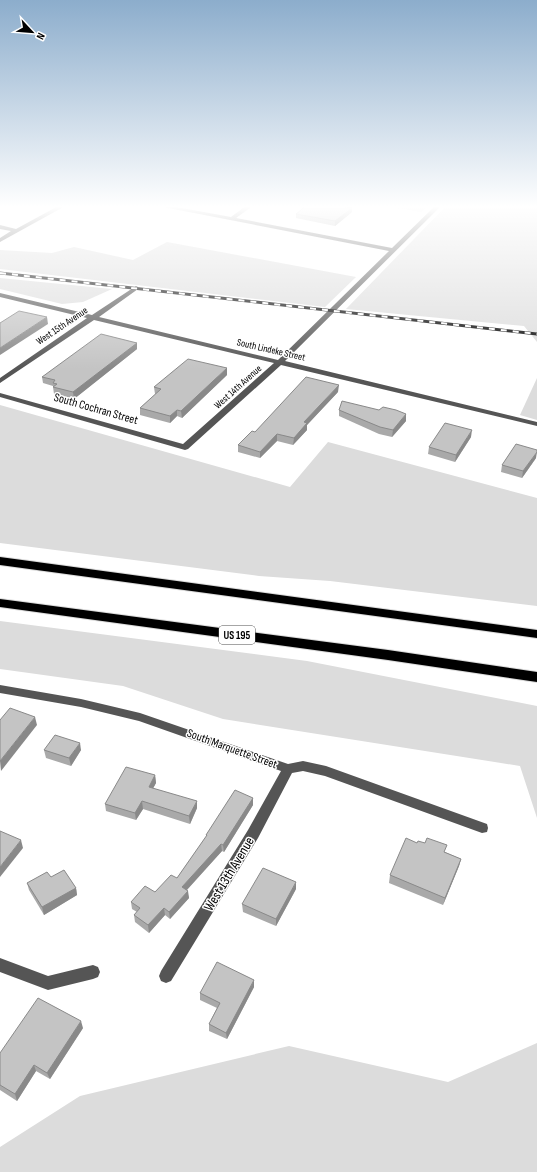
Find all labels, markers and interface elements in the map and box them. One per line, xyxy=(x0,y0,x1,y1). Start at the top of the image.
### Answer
north arrow xyxy=(12,12,52,52)
text: N xyxy=(33,31,48,42)
street label: West 15th Avenue xyxy=(34,304,90,348)
street label: South Lindeke Street xyxy=(236,336,306,364)
street label: West 14th Avenue xyxy=(212,363,264,411)
street label: South Cochran Street xyxy=(52,390,140,428)
road number: US 195 xyxy=(219,626,255,644)
street label: South Marquette Street xyxy=(185,726,279,772)
street label: West 13th Avenue xyxy=(200,834,258,914)

